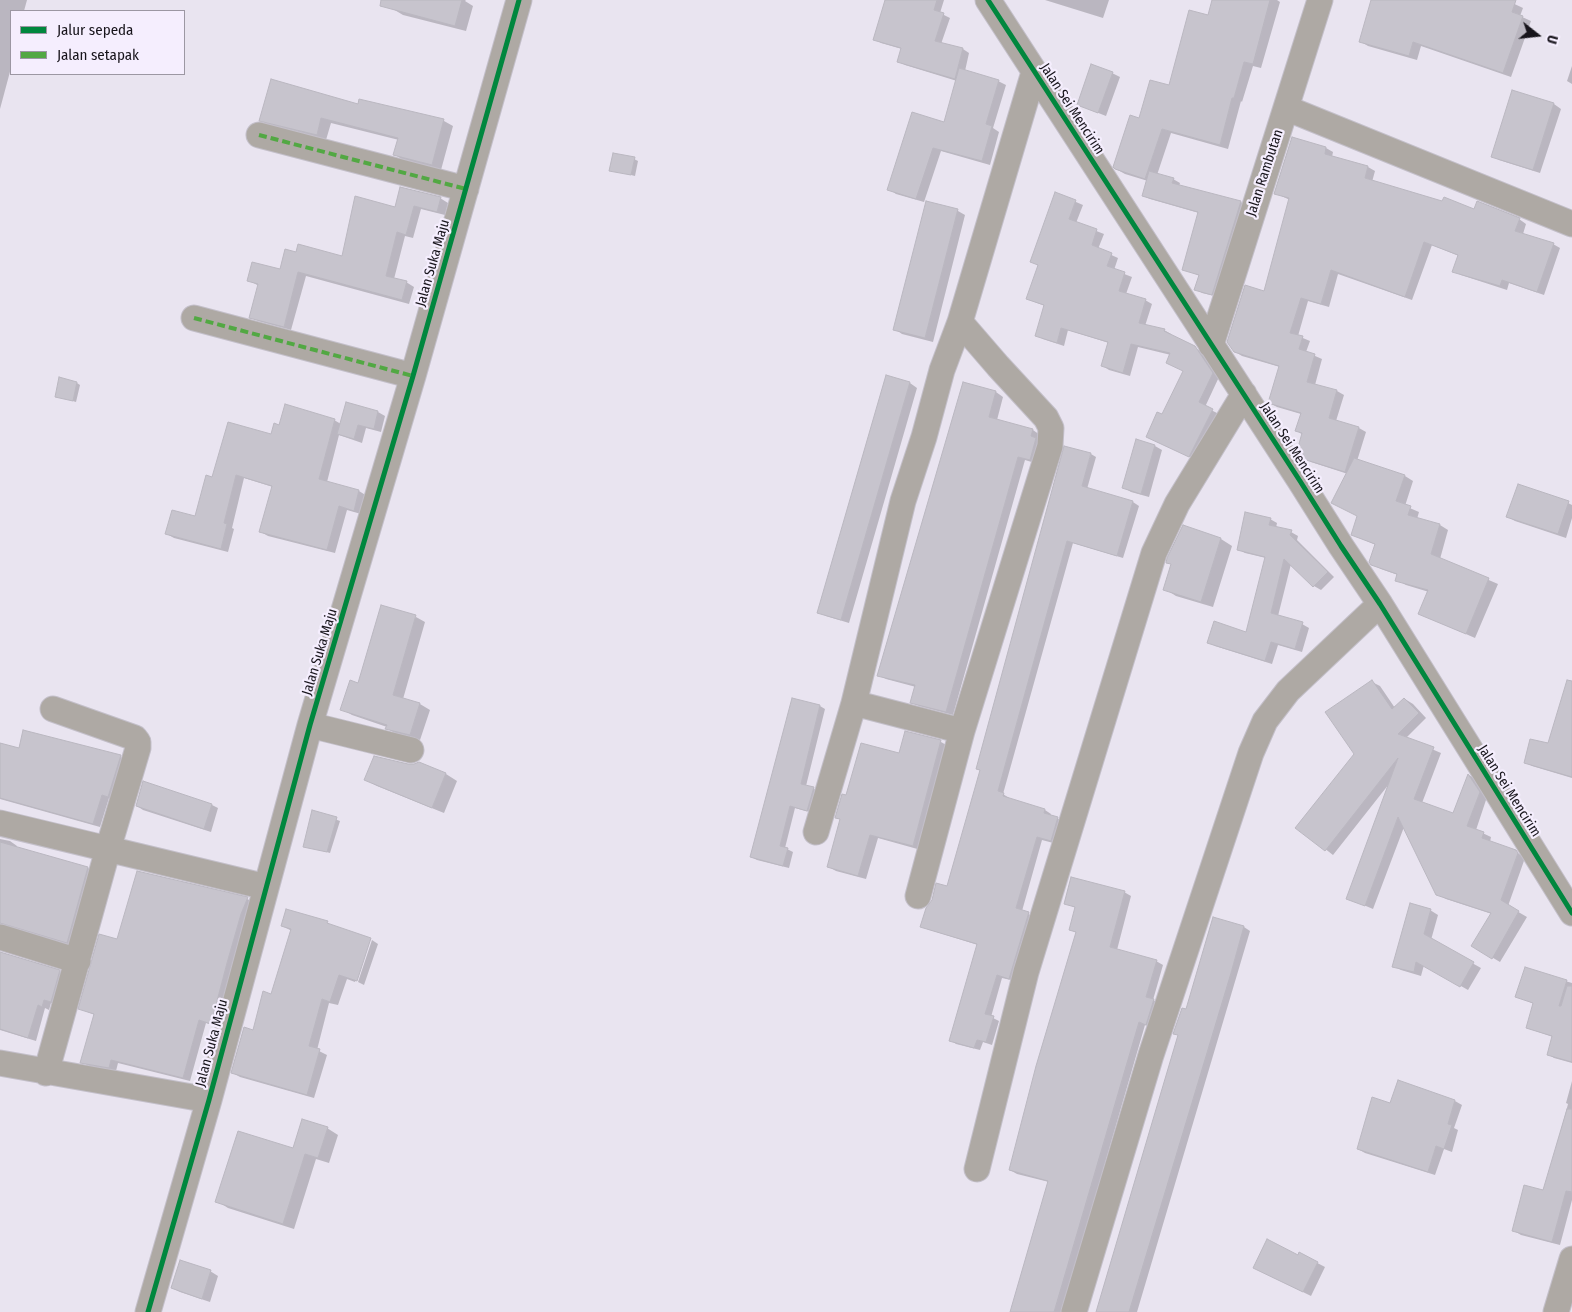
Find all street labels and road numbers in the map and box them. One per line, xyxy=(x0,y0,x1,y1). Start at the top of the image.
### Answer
street label: Jalan Sei Mencirim xyxy=(1036,60,1108,158)
street label: Jalan Rambutan xyxy=(1243,127,1287,219)
street label: Jalan Suka Maju xyxy=(413,217,453,309)
street label: Jalan Sei Mencirim xyxy=(1256,399,1328,497)
street label: Jalan Suka Maju xyxy=(299,607,341,697)
street label: Jalan Sei Mencirim xyxy=(1474,742,1544,840)
street label: Jalan Suka Maju xyxy=(192,997,232,1089)

